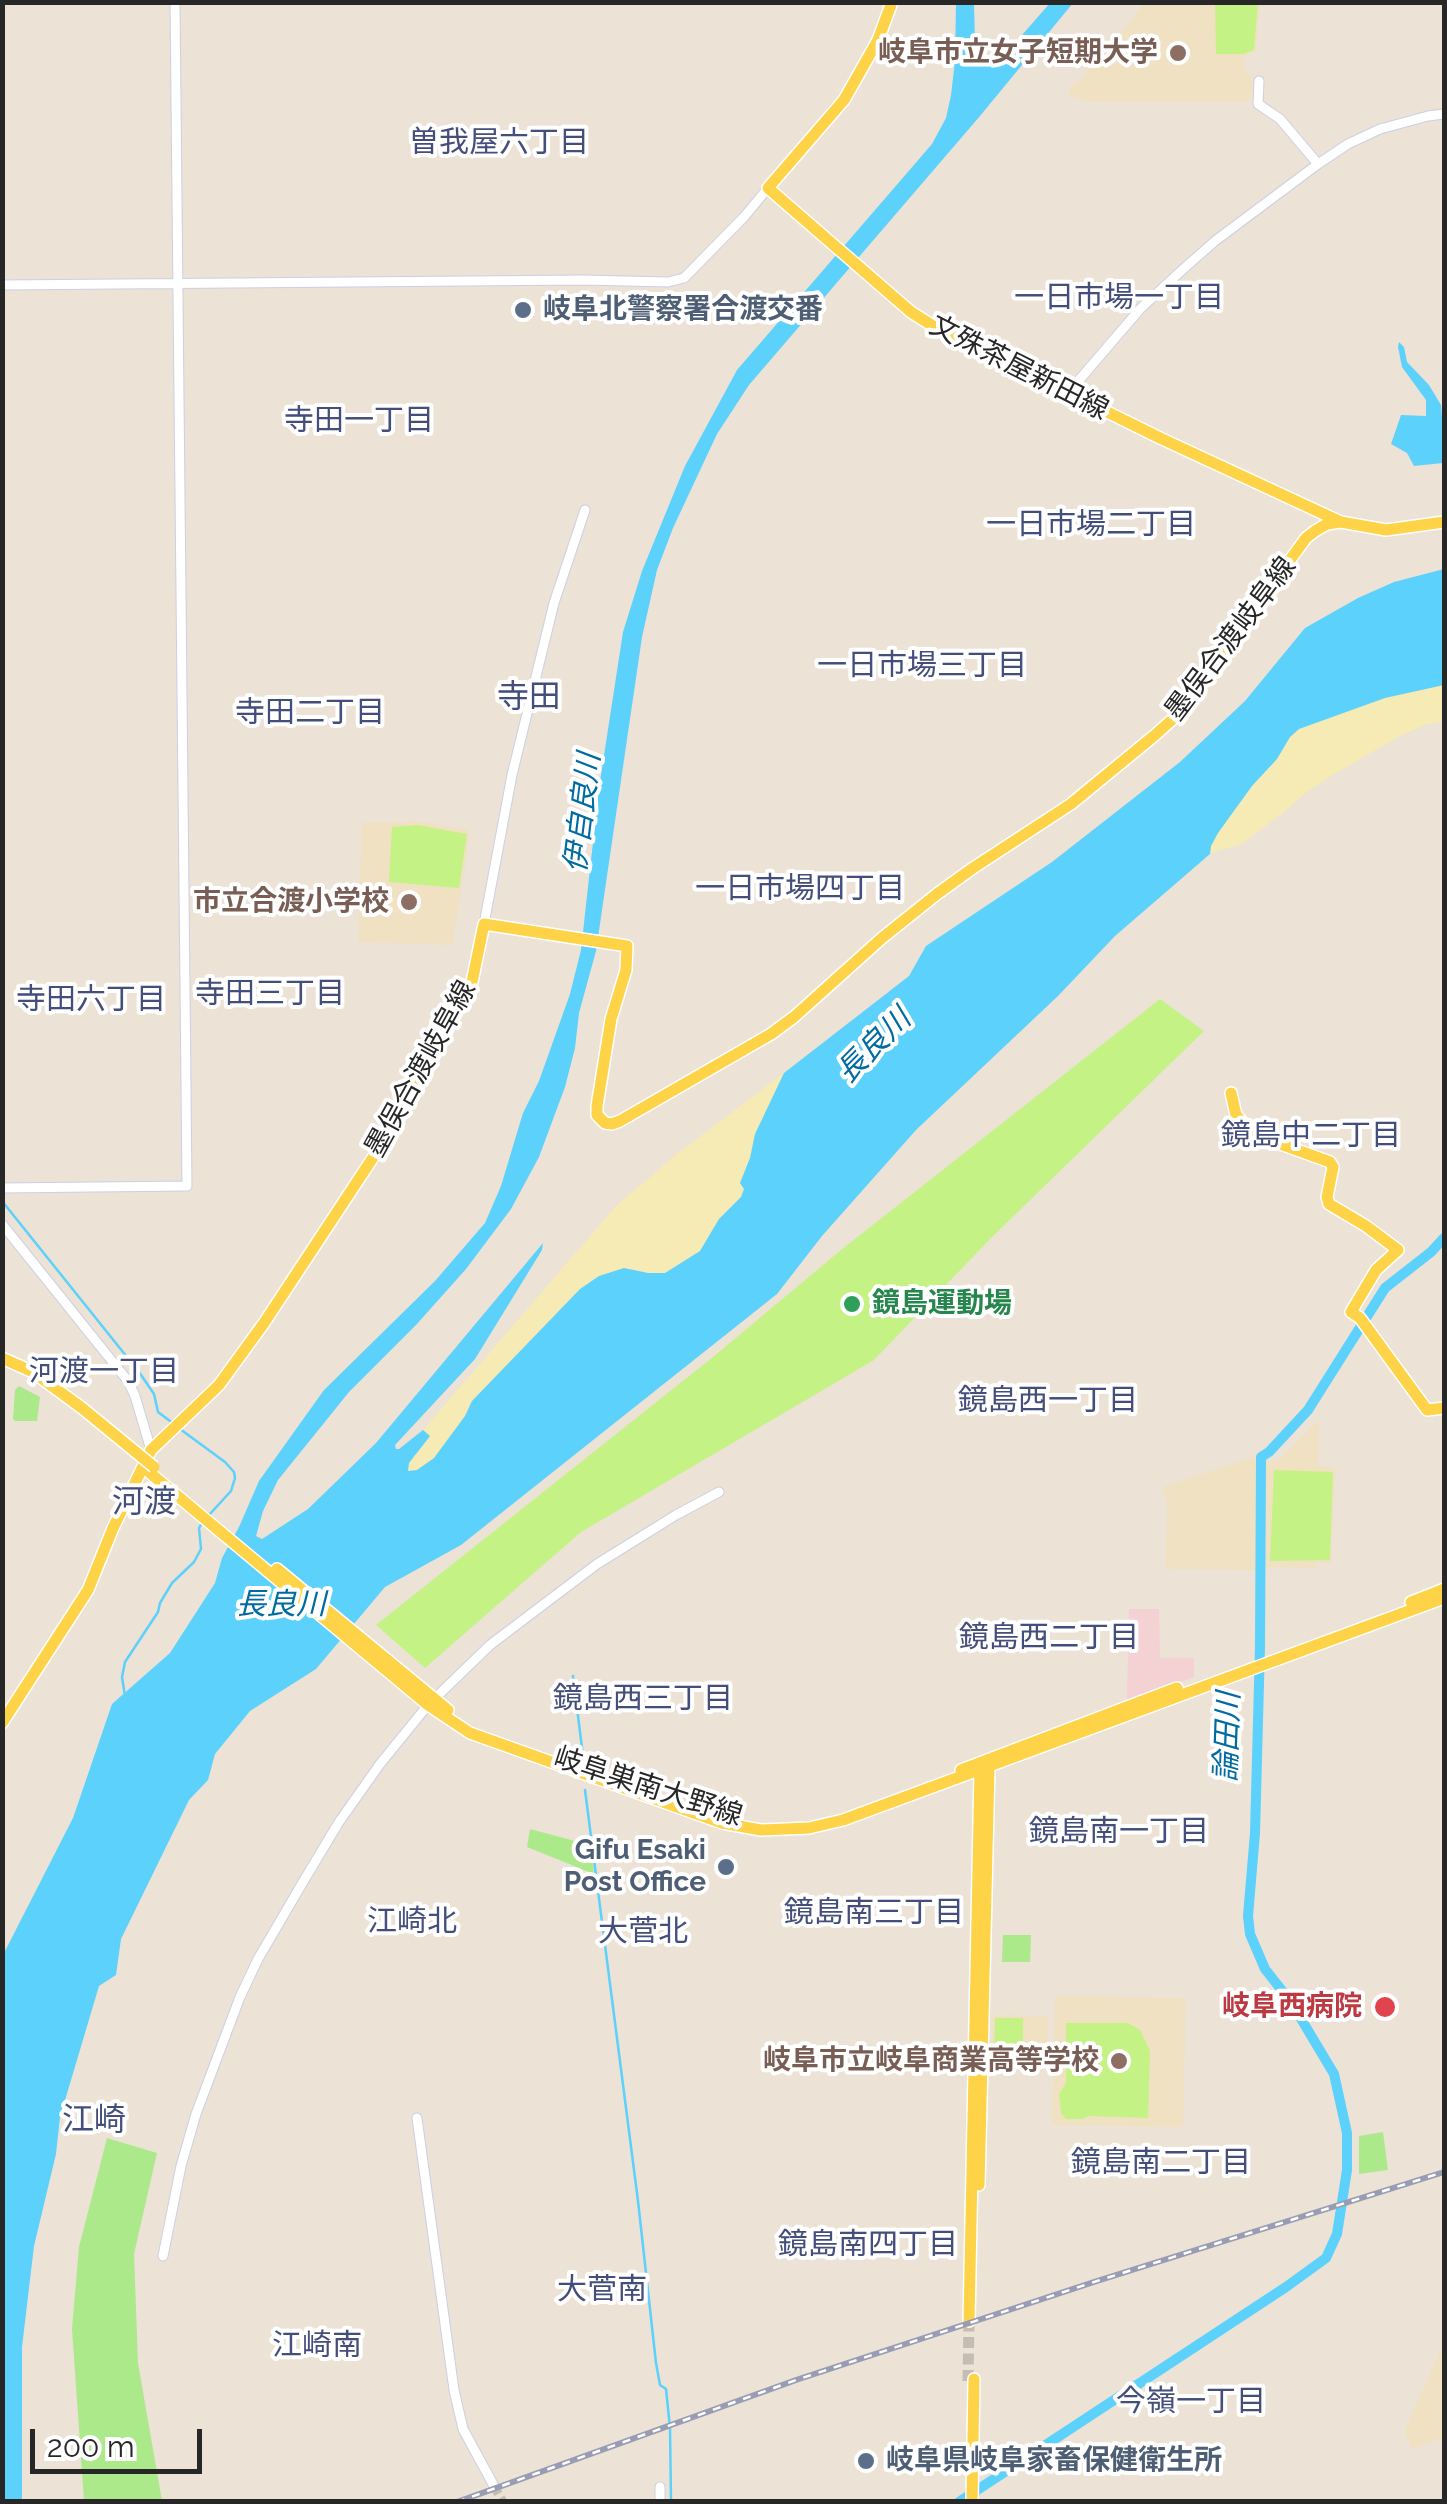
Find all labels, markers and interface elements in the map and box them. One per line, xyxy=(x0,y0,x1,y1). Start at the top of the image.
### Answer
place label: 岐阜市立女子短期大学 xyxy=(878,36,1158,70)
marker: 岐阜市立女子短期大学 xyxy=(1167,42,1189,64)
district label: 曽我屋六丁目 xyxy=(409,125,589,161)
district label: 一日市場一丁目 xyxy=(1014,280,1224,316)
place label: 岐阜北警察署合渡交番 xyxy=(543,293,823,327)
marker: 岐阜北警察署合渡交番 xyxy=(512,299,534,321)
street label: 文殊茶屋新田線 xyxy=(924,309,1114,427)
district label: 寺田一丁目 xyxy=(284,403,434,439)
district label: 一日市場二丁目 xyxy=(986,507,1196,543)
street label: 墨俣合渡岐阜線 xyxy=(1159,551,1303,727)
district label: 一日市場三丁目 xyxy=(817,648,1027,684)
district label: 寺田 xyxy=(497,678,561,716)
district label: 寺田二丁目 xyxy=(235,695,385,731)
water label: 伊自良川 xyxy=(558,751,608,875)
district label: 一日市場四丁目 xyxy=(695,871,905,907)
place label: 市立合渡小学校 xyxy=(193,885,389,919)
marker: 市立合渡小学校 xyxy=(398,891,420,913)
street label: 墨俣合渡岐阜線 xyxy=(359,975,483,1163)
district label: 寺田三丁目 xyxy=(195,976,345,1012)
district label: 寺田六丁目 xyxy=(16,982,166,1018)
water label: 長良川 xyxy=(829,1001,919,1091)
district label: 鏡島中二丁目 xyxy=(1221,1118,1401,1154)
place label: 鏡島運動場 xyxy=(872,1287,1012,1321)
marker: 鏡島運動場 xyxy=(841,1293,863,1315)
district label: 河渡一丁目 xyxy=(29,1354,179,1390)
district label: 鏡島西一丁目 xyxy=(958,1383,1138,1419)
district label: 河渡 xyxy=(112,1483,176,1521)
water label: 長良川 xyxy=(236,1587,326,1623)
district label: 鏡島西二丁目 xyxy=(959,1620,1139,1656)
district label: 鏡島西三丁目 xyxy=(553,1681,733,1717)
water label: 論田川 xyxy=(1208,1691,1248,1783)
street label: 岐阜巣南大野線 xyxy=(550,1741,746,1833)
district label: 鏡島南一丁目 xyxy=(1029,1814,1209,1850)
place label: Gifu Esaki Post Office xyxy=(564,1834,706,1900)
marker: Gifu Esaki Post Office xyxy=(715,1856,737,1878)
district label: 鏡島南三丁目 xyxy=(784,1895,964,1931)
district label: 江崎北 xyxy=(367,1904,457,1940)
district label: 大菅北 xyxy=(598,1914,688,1950)
place label: 岐阜西病院 xyxy=(1222,1990,1362,2024)
marker: 岐阜西病院 xyxy=(1372,1994,1398,2020)
place label: 岐阜市立岐阜商業高等学校 xyxy=(763,2044,1099,2078)
marker: 岐阜市立岐阜商業高等学校 xyxy=(1108,2050,1130,2072)
district label: 江崎 xyxy=(62,2101,126,2139)
district label: 鏡島南二丁目 xyxy=(1071,2145,1251,2181)
district label: 鏡島南四丁目 xyxy=(778,2227,958,2263)
district label: 大菅南 xyxy=(557,2272,647,2308)
district label: 江崎南 xyxy=(272,2328,362,2364)
district label: 今嶺一丁目 xyxy=(1116,2384,1266,2420)
scale bar xyxy=(35,2409,208,2471)
text: 200 m xyxy=(47,2429,135,2464)
place label: 岐阜県岐阜家畜保健衛生所 xyxy=(886,2444,1222,2478)
marker: 岐阜県岐阜家畜保健衛生所 xyxy=(855,2450,877,2472)

